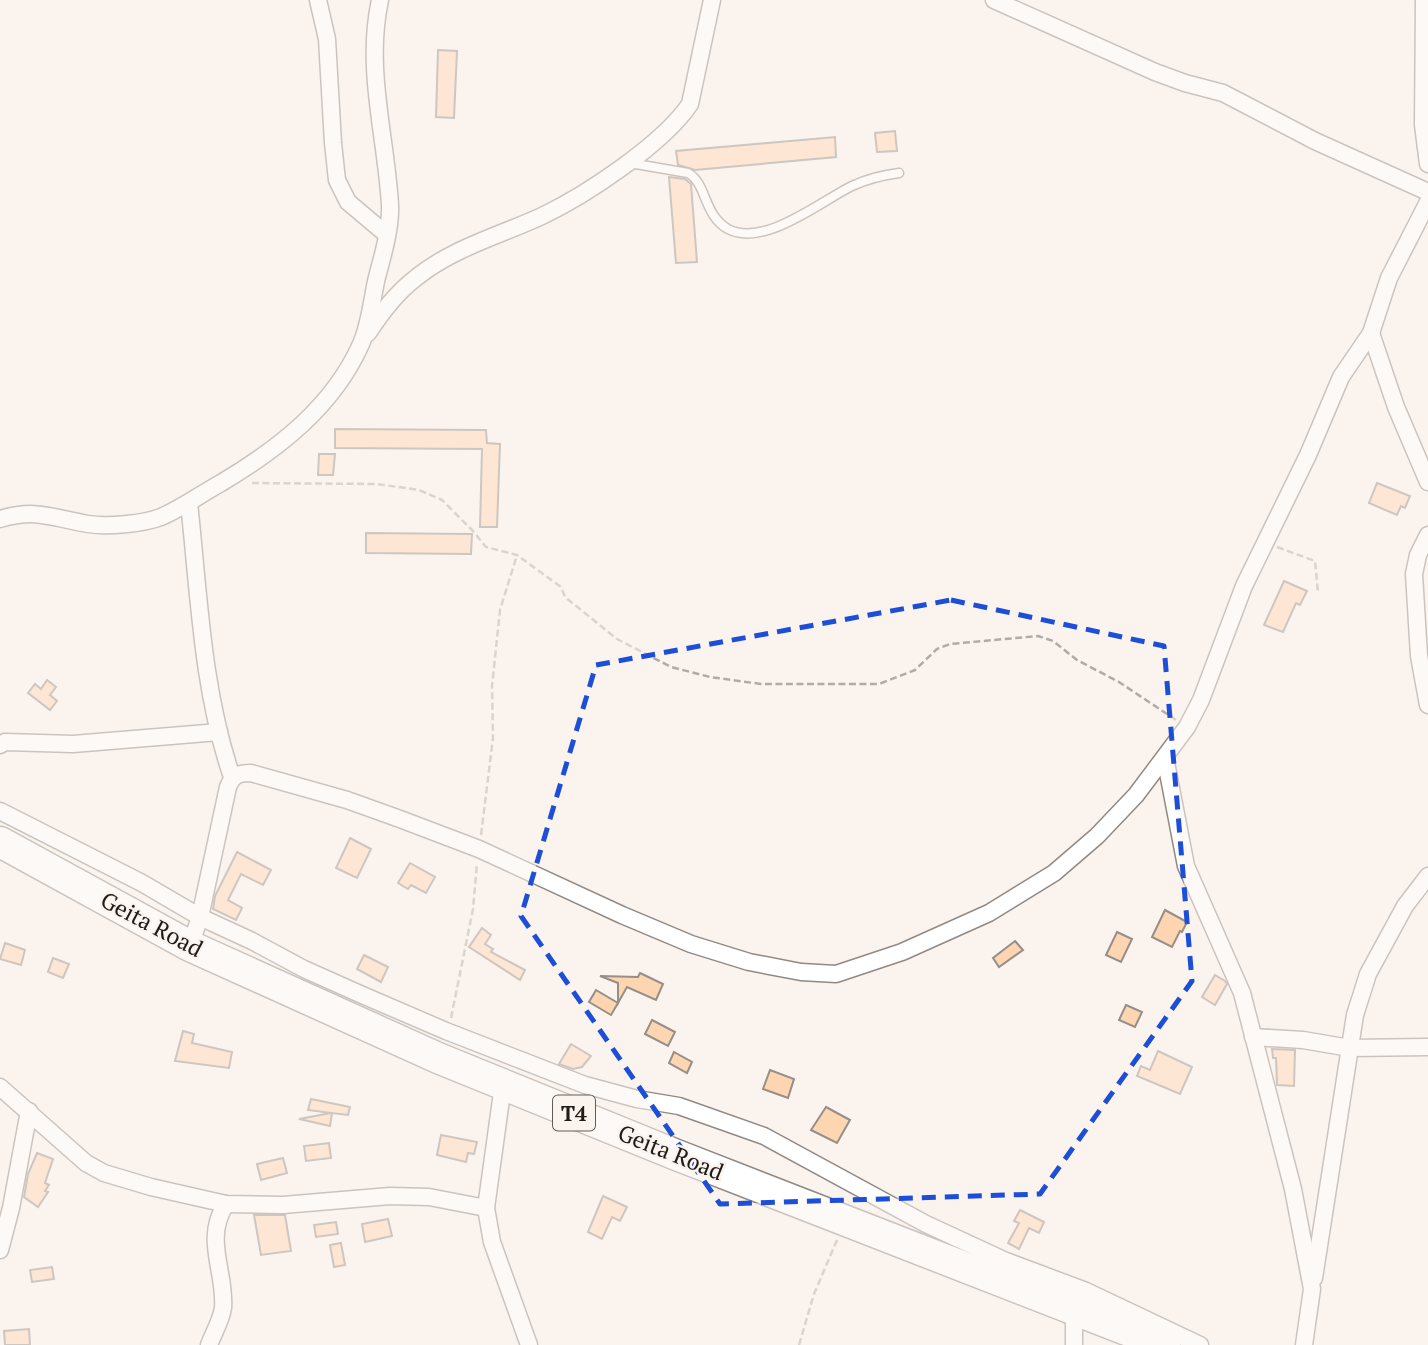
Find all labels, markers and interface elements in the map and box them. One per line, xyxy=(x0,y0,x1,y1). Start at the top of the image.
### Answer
street label: Geita Road xyxy=(96,884,209,964)
road number: T4 xyxy=(553,1096,595,1130)
street label: Geita Road xyxy=(614,1117,729,1187)

